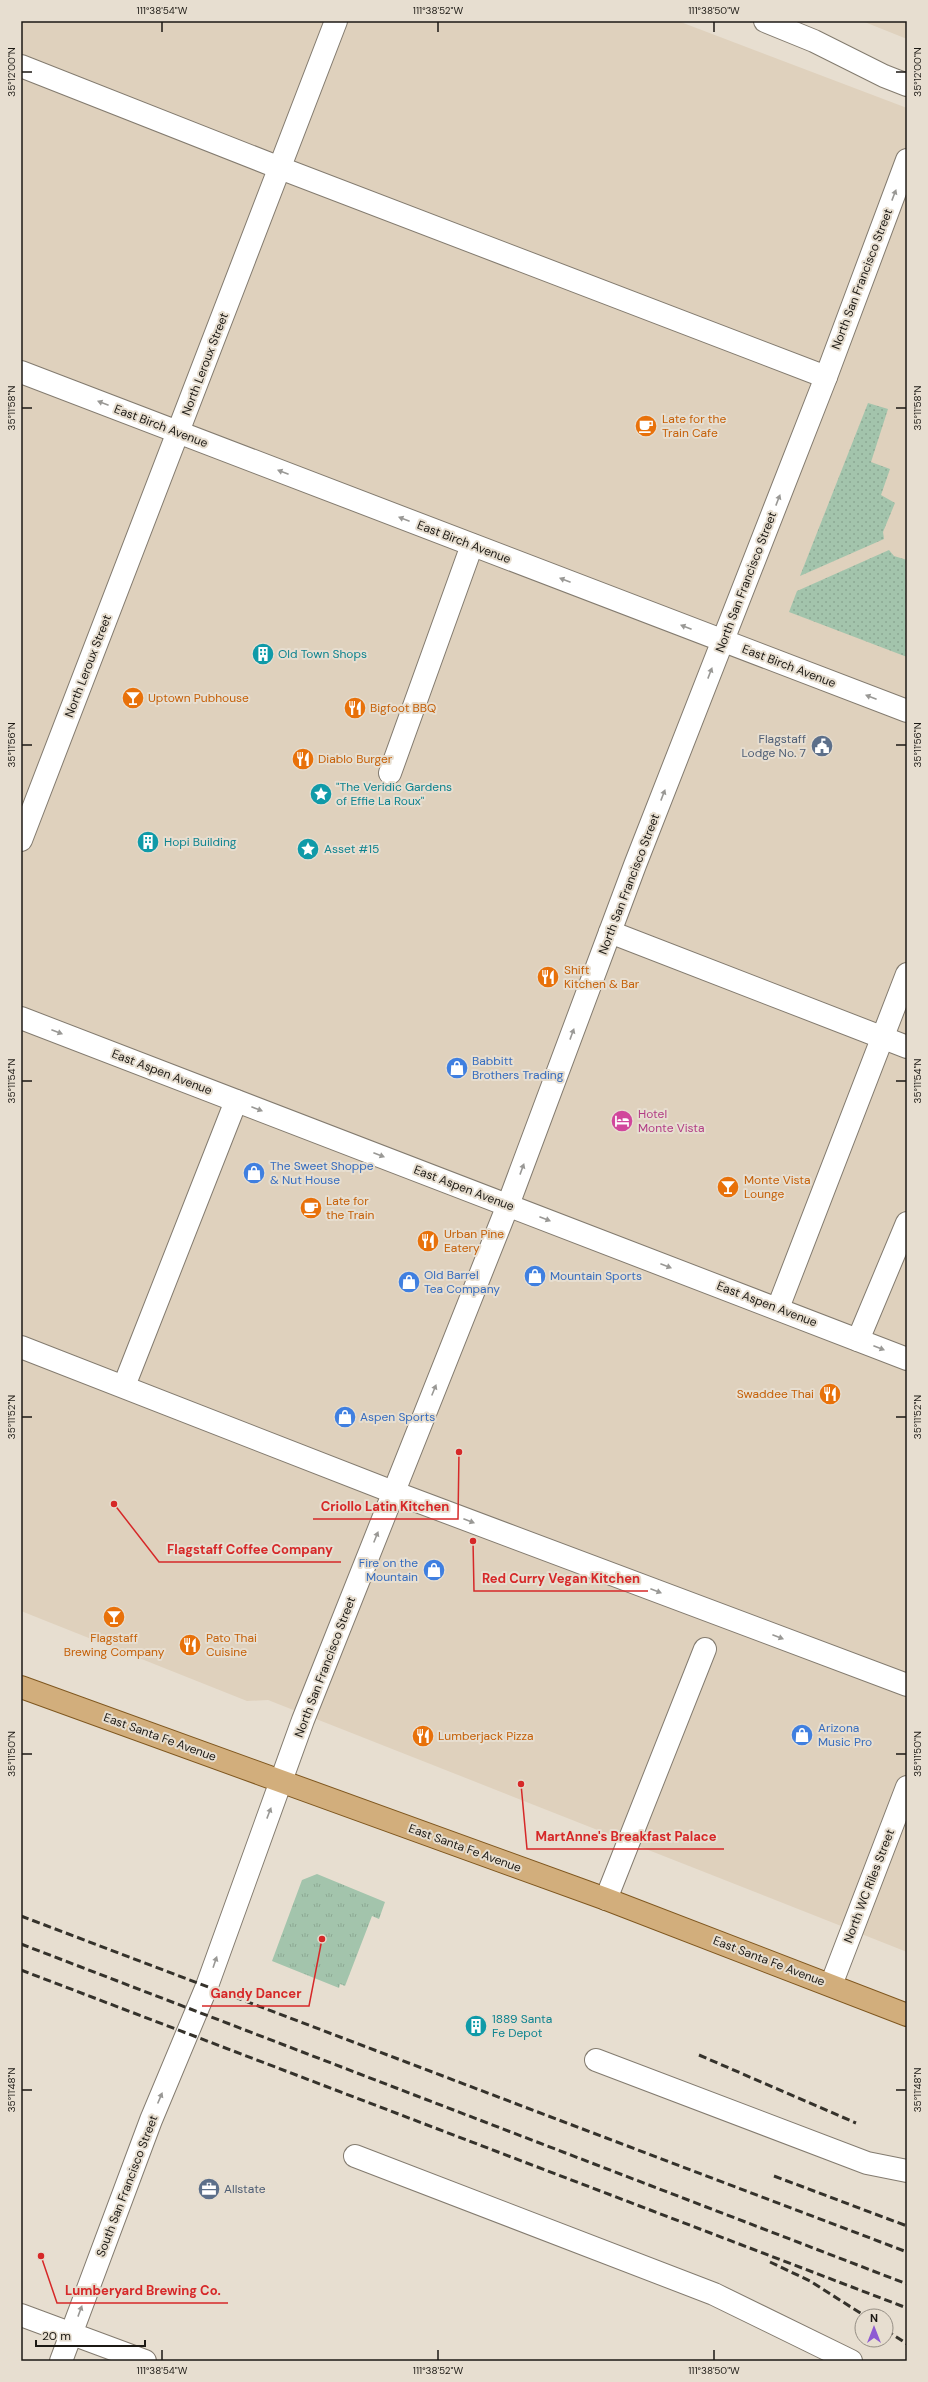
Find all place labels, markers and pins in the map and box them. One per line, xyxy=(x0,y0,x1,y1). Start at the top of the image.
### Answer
place label: Late for the Train Cafe xyxy=(662,411,726,441)
cafe icon: Late for the Train Cafe xyxy=(633,413,659,439)
building icon: Old Town Shops xyxy=(250,641,276,667)
place label: Old Town Shops xyxy=(278,646,367,662)
bar icon: Uptown Pubhouse xyxy=(120,685,146,711)
place label: Uptown Pubhouse xyxy=(148,690,249,706)
restaurant icon: Bigfoot BBQ xyxy=(342,695,368,721)
place label: Bigfoot BBQ xyxy=(370,700,436,716)
place label: Flagstaff Lodge No. 7 xyxy=(741,731,806,761)
public building icon: Flagstaff Lodge No. 7 xyxy=(809,733,835,759)
restaurant icon: Diablo Burger xyxy=(290,746,316,772)
place label: Diablo Burger xyxy=(318,751,393,767)
place label: "The Veridic Gardens of Effie La Roux" xyxy=(336,779,452,809)
place icon: "The Veridic Gardens of Effie La Roux" xyxy=(308,781,334,807)
building icon: Hopi Building xyxy=(135,829,161,855)
place label: Hopi Building xyxy=(164,834,237,850)
place icon: Asset #15 xyxy=(295,836,321,862)
place label: Asset #15 xyxy=(324,841,379,857)
place label: Shift Kitchen & Bar xyxy=(564,962,640,992)
restaurant icon: Shift Kitchen & Bar xyxy=(535,964,561,990)
place label: Babbitt Brothers Trading xyxy=(472,1053,564,1083)
shop icon: Babbitt Brothers Trading xyxy=(444,1055,470,1081)
place label: Hotel Monte Vista xyxy=(638,1106,705,1136)
hotel icon: Hotel Monte Vista xyxy=(609,1108,635,1134)
place label: The Sweet Shoppe & Nut House xyxy=(270,1158,374,1188)
shop icon: The Sweet Shoppe & Nut House xyxy=(241,1160,267,1186)
place label: Monte Vista Lounge xyxy=(744,1172,811,1202)
bar icon: Monte Vista Lounge xyxy=(715,1174,741,1200)
place label: Late for the Train xyxy=(326,1193,375,1223)
cafe icon: Late for the Train xyxy=(298,1195,324,1221)
place label: Urban Pine Eatery xyxy=(444,1226,504,1256)
restaurant icon: Urban Pine Eatery xyxy=(415,1228,441,1254)
shop icon: Mountain Sports xyxy=(522,1263,548,1289)
place label: Old Barrel Tea Company xyxy=(424,1267,500,1297)
place label: Mountain Sports xyxy=(550,1268,642,1284)
shop icon: Old Barrel Tea Company xyxy=(396,1269,422,1295)
restaurant icon: Swaddee Thai xyxy=(817,1381,843,1407)
place label: Swaddee Thai xyxy=(737,1386,814,1402)
shop icon: Aspen Sports xyxy=(332,1404,358,1430)
place label: Aspen Sports xyxy=(360,1409,435,1425)
callout: Criollo Latin Kitchen xyxy=(313,1494,458,1519)
callout: Flagstaff Coffee Company xyxy=(159,1537,341,1562)
place label: Fire on the Mountain xyxy=(359,1555,418,1585)
shop icon: Fire on the Mountain xyxy=(421,1557,447,1583)
callout: Red Curry Vegan Kitchen xyxy=(474,1566,648,1591)
bar icon: Flagstaff Brewing Company xyxy=(101,1604,127,1630)
place label: Flagstaff Brewing Company xyxy=(64,1630,165,1660)
place label: Pato Thai Cuisine xyxy=(206,1630,257,1660)
restaurant icon: Pato Thai Cuisine xyxy=(177,1632,203,1658)
place label: Arizona Music Pro xyxy=(818,1720,872,1750)
shop icon: Arizona Music Pro xyxy=(789,1722,815,1748)
restaurant icon: Lumberjack Pizza xyxy=(410,1723,436,1749)
place label: Lumberjack Pizza xyxy=(438,1728,534,1744)
callout: MartAnne's Breakfast Palace xyxy=(527,1824,724,1849)
callout: Gandy Dancer xyxy=(202,1981,309,2006)
place label: 1889 Santa Fe Depot xyxy=(492,2011,552,2041)
building icon: 1889 Santa Fe Depot xyxy=(463,2013,489,2039)
office icon: Allstate xyxy=(196,2176,222,2202)
place label: Allstate xyxy=(224,2181,266,2197)
callout: Lumberyard Brewing Co. xyxy=(57,2278,228,2303)

